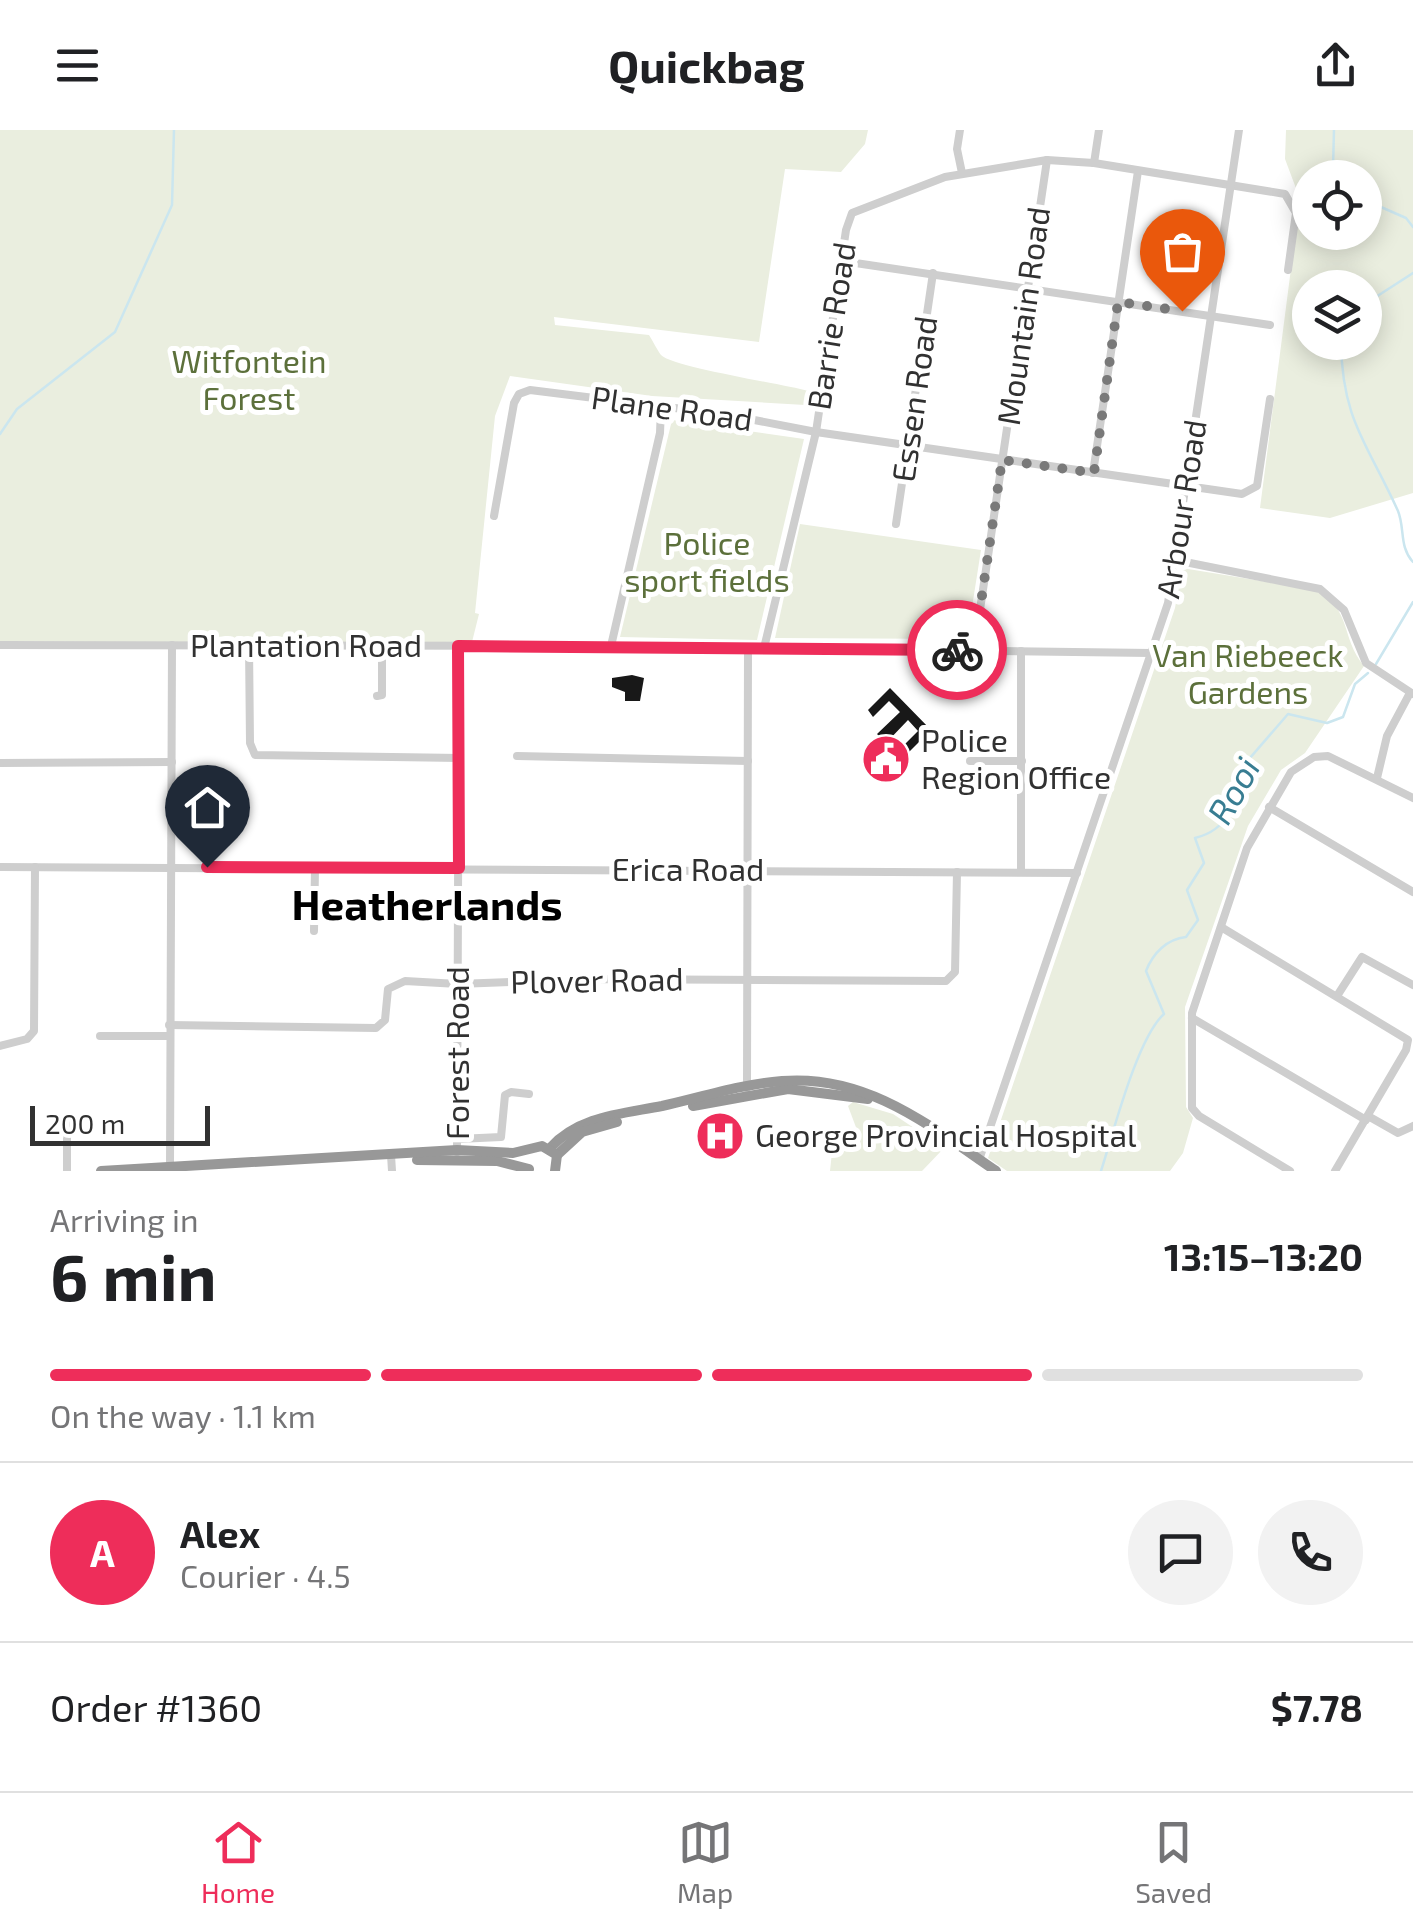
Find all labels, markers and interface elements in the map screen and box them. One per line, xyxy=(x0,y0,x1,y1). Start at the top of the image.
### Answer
icon: menu xyxy=(50,38,105,93)
text: Quickbag xyxy=(608,38,805,92)
icon: share xyxy=(1308,38,1363,93)
map controls xyxy=(1292,160,1382,360)
button: locate xyxy=(1292,160,1382,250)
street label: Mountain Road xyxy=(988,204,1056,427)
pin xyxy=(1140,209,1225,312)
icon: bag xyxy=(1155,224,1210,279)
street label: Barrie Road xyxy=(798,239,862,412)
button: layers xyxy=(1292,270,1382,360)
street label: Essen Road xyxy=(883,313,943,484)
park label: Witfontein Forest xyxy=(171,341,327,416)
street label: Plane Road xyxy=(589,377,755,437)
street label: Arbour Road xyxy=(1147,417,1213,601)
park label: Police sport fields xyxy=(624,523,790,598)
courier xyxy=(907,600,1007,700)
icon: bike xyxy=(930,623,985,678)
street label: Plantation Road xyxy=(190,625,422,663)
park label: Van Riebeeck Gardens xyxy=(1152,635,1344,710)
place label: Police Region Office xyxy=(921,720,1111,795)
public building icon: Police Region Office xyxy=(860,733,912,785)
water label: Rooi xyxy=(1197,749,1267,831)
pin xyxy=(165,765,250,868)
icon: home xyxy=(180,780,235,835)
street label: Erica Road xyxy=(612,849,764,887)
district label: Heatherlands xyxy=(291,878,563,928)
street label: Plover Road xyxy=(510,958,684,1000)
street label: Forest Road xyxy=(437,966,475,1140)
scale bar xyxy=(30,1101,210,1146)
text: 200 m xyxy=(45,1106,125,1140)
hospital icon: George Provincial Hospital xyxy=(694,1110,746,1162)
place label: George Provincial Hospital xyxy=(755,1115,1137,1153)
text: Arriving in xyxy=(50,1200,199,1238)
text: 13:15–13:20 xyxy=(1164,1233,1363,1279)
text: 6 min xyxy=(50,1236,217,1314)
text: On the way · 1.1 km xyxy=(50,1396,316,1434)
button: chat xyxy=(1128,1500,1233,1605)
button: phone xyxy=(1258,1500,1363,1605)
text: Alex xyxy=(180,1510,260,1556)
text: A xyxy=(90,1529,115,1575)
text: Courier · 4.5 xyxy=(180,1556,351,1594)
text: Order #1360 xyxy=(50,1684,262,1730)
text: $7.78 xyxy=(1271,1684,1363,1730)
tab: Home xyxy=(201,1815,275,1909)
tab: Map xyxy=(677,1815,733,1909)
tab: Saved xyxy=(1135,1815,1212,1909)

